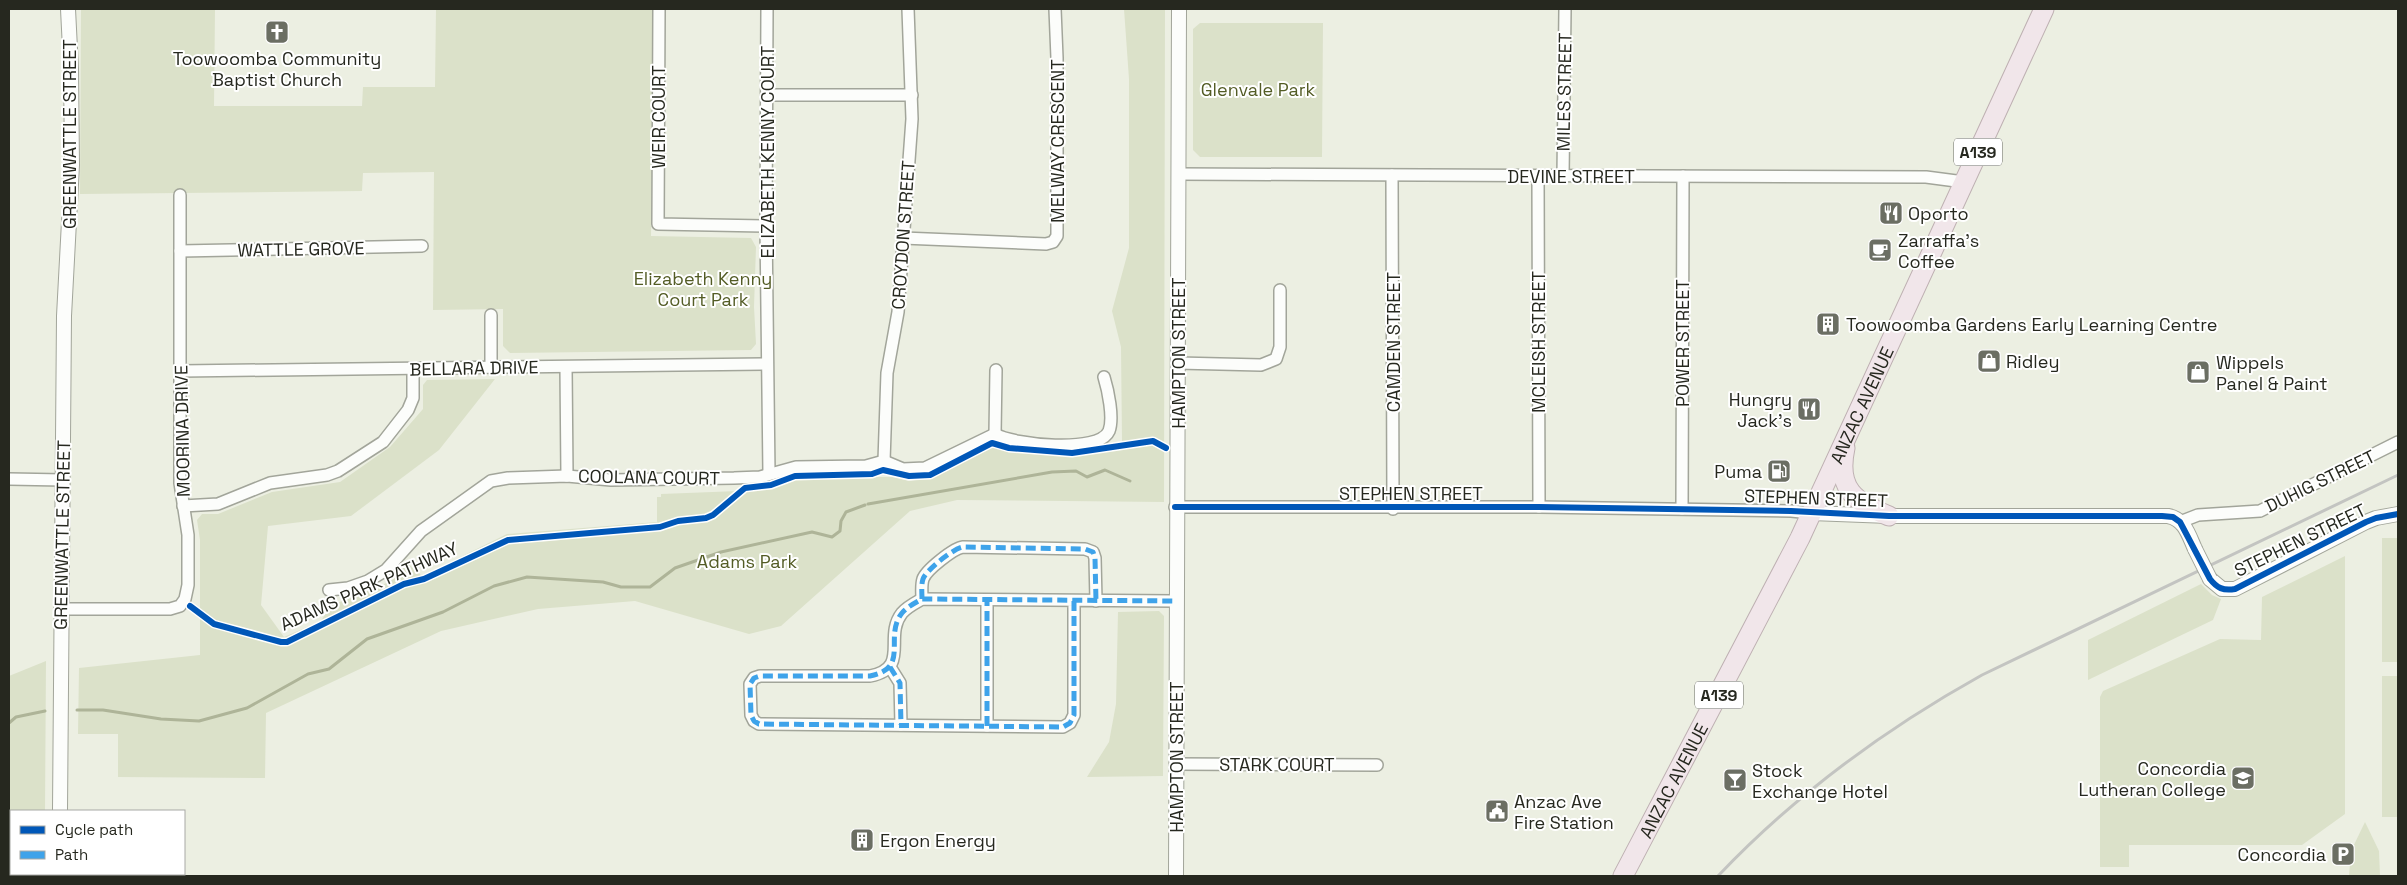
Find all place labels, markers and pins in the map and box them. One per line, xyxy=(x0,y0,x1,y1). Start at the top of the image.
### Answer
church icon: Toowoomba Community Baptist Church xyxy=(264,19,290,45)
place label: Toowoomba Community Baptist Church xyxy=(173,47,381,91)
restaurant icon: Oporto xyxy=(1878,200,1904,226)
place label: Oporto xyxy=(1908,202,1969,225)
place label: Zarraffa's Coffee xyxy=(1898,229,1979,273)
cafe icon: Zarraffa's Coffee xyxy=(1867,237,1893,263)
building icon: Toowoomba Gardens Early Learning Centre xyxy=(1815,311,1841,337)
place label: Toowoomba Gardens Early Learning Centre xyxy=(1846,313,2217,336)
shop icon: Ridley xyxy=(1976,348,2002,374)
place label: Ridley xyxy=(2006,350,2059,373)
place label: Wippels Panel & Paint xyxy=(2216,351,2328,395)
shop icon: Wippels Panel & Paint xyxy=(2185,359,2211,385)
place label: Hungry Jack's xyxy=(1729,388,1792,432)
restaurant icon: Hungry Jack's xyxy=(1796,396,1822,422)
fuel station icon: Puma xyxy=(1766,458,1792,484)
place label: Puma xyxy=(1714,460,1762,483)
place label: Concordia Lutheran College xyxy=(2078,757,2226,801)
place label: Stock Exchange Hotel xyxy=(1752,759,1888,803)
school or university icon: Concordia Lutheran College xyxy=(2230,765,2256,791)
bar icon: Stock Exchange Hotel xyxy=(1722,767,1748,793)
place label: Anzac Ave Fire Station xyxy=(1514,790,1614,834)
public building icon: Anzac Ave Fire Station xyxy=(1484,798,1510,824)
building icon: Ergon Energy xyxy=(849,827,875,853)
place label: Ergon Energy xyxy=(880,829,996,852)
parking icon: Concordia xyxy=(2330,841,2356,867)
place label: Concordia xyxy=(2238,843,2326,866)

